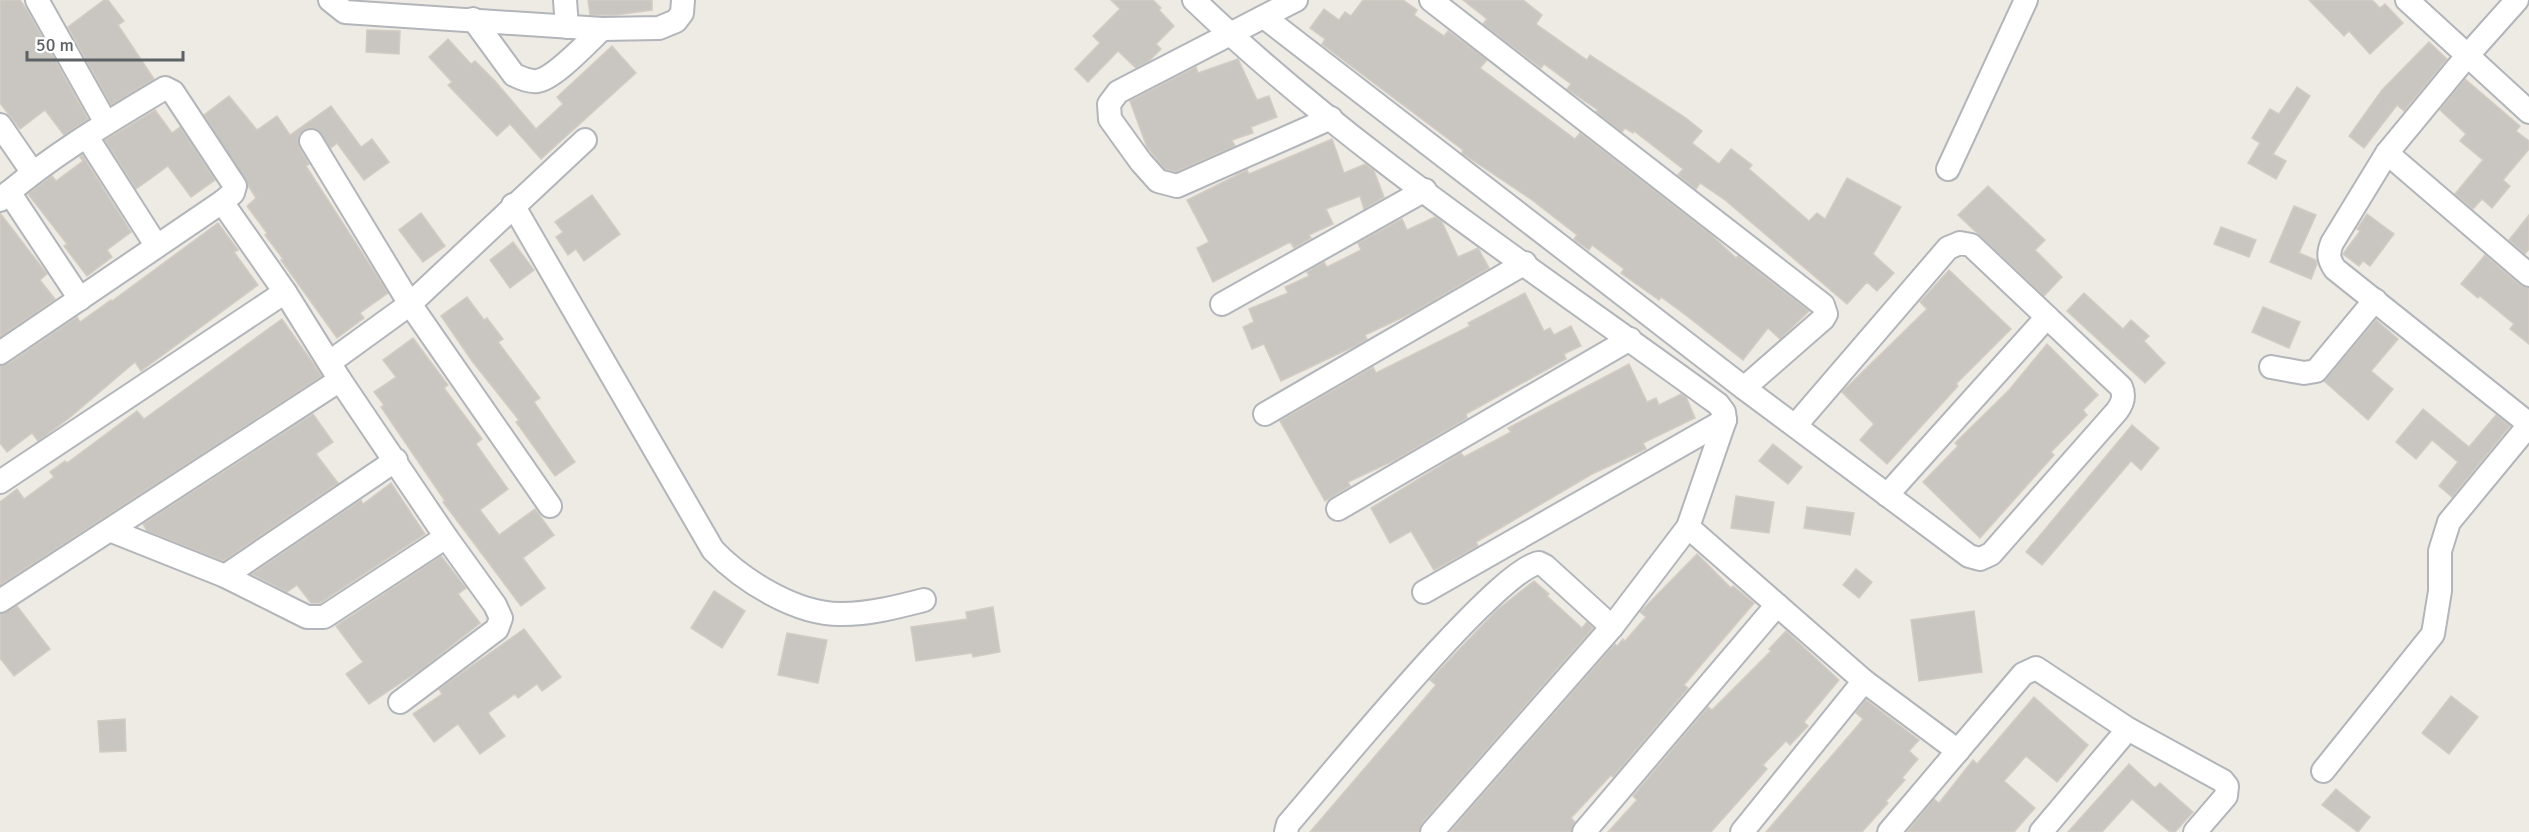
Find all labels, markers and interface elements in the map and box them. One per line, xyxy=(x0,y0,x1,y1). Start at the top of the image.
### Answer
scale bar xyxy=(27,24,183,62)
text: 50 m xyxy=(36,34,74,56)

